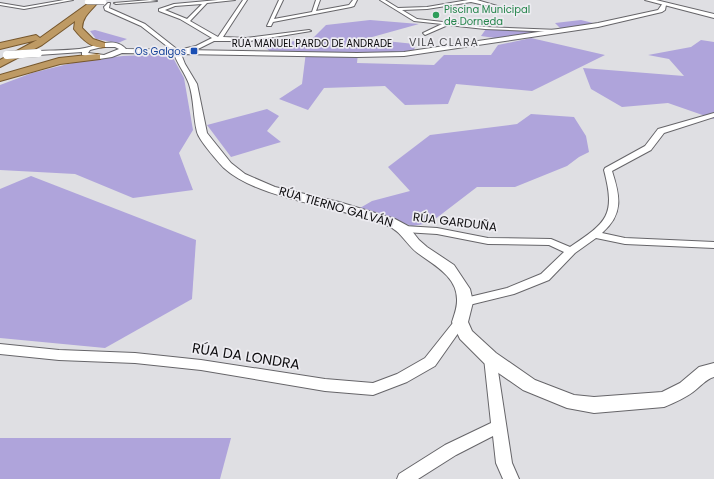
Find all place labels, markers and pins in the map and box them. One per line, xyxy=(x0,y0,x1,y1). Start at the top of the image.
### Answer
place label: Piscina Municipal de Dorneda xyxy=(444,2,530,29)
marker: Piscina Municipal de Dorneda xyxy=(431,10,441,20)
place label: Os Galgos xyxy=(135,44,186,59)
marker: Os Galgos xyxy=(189,46,199,56)

